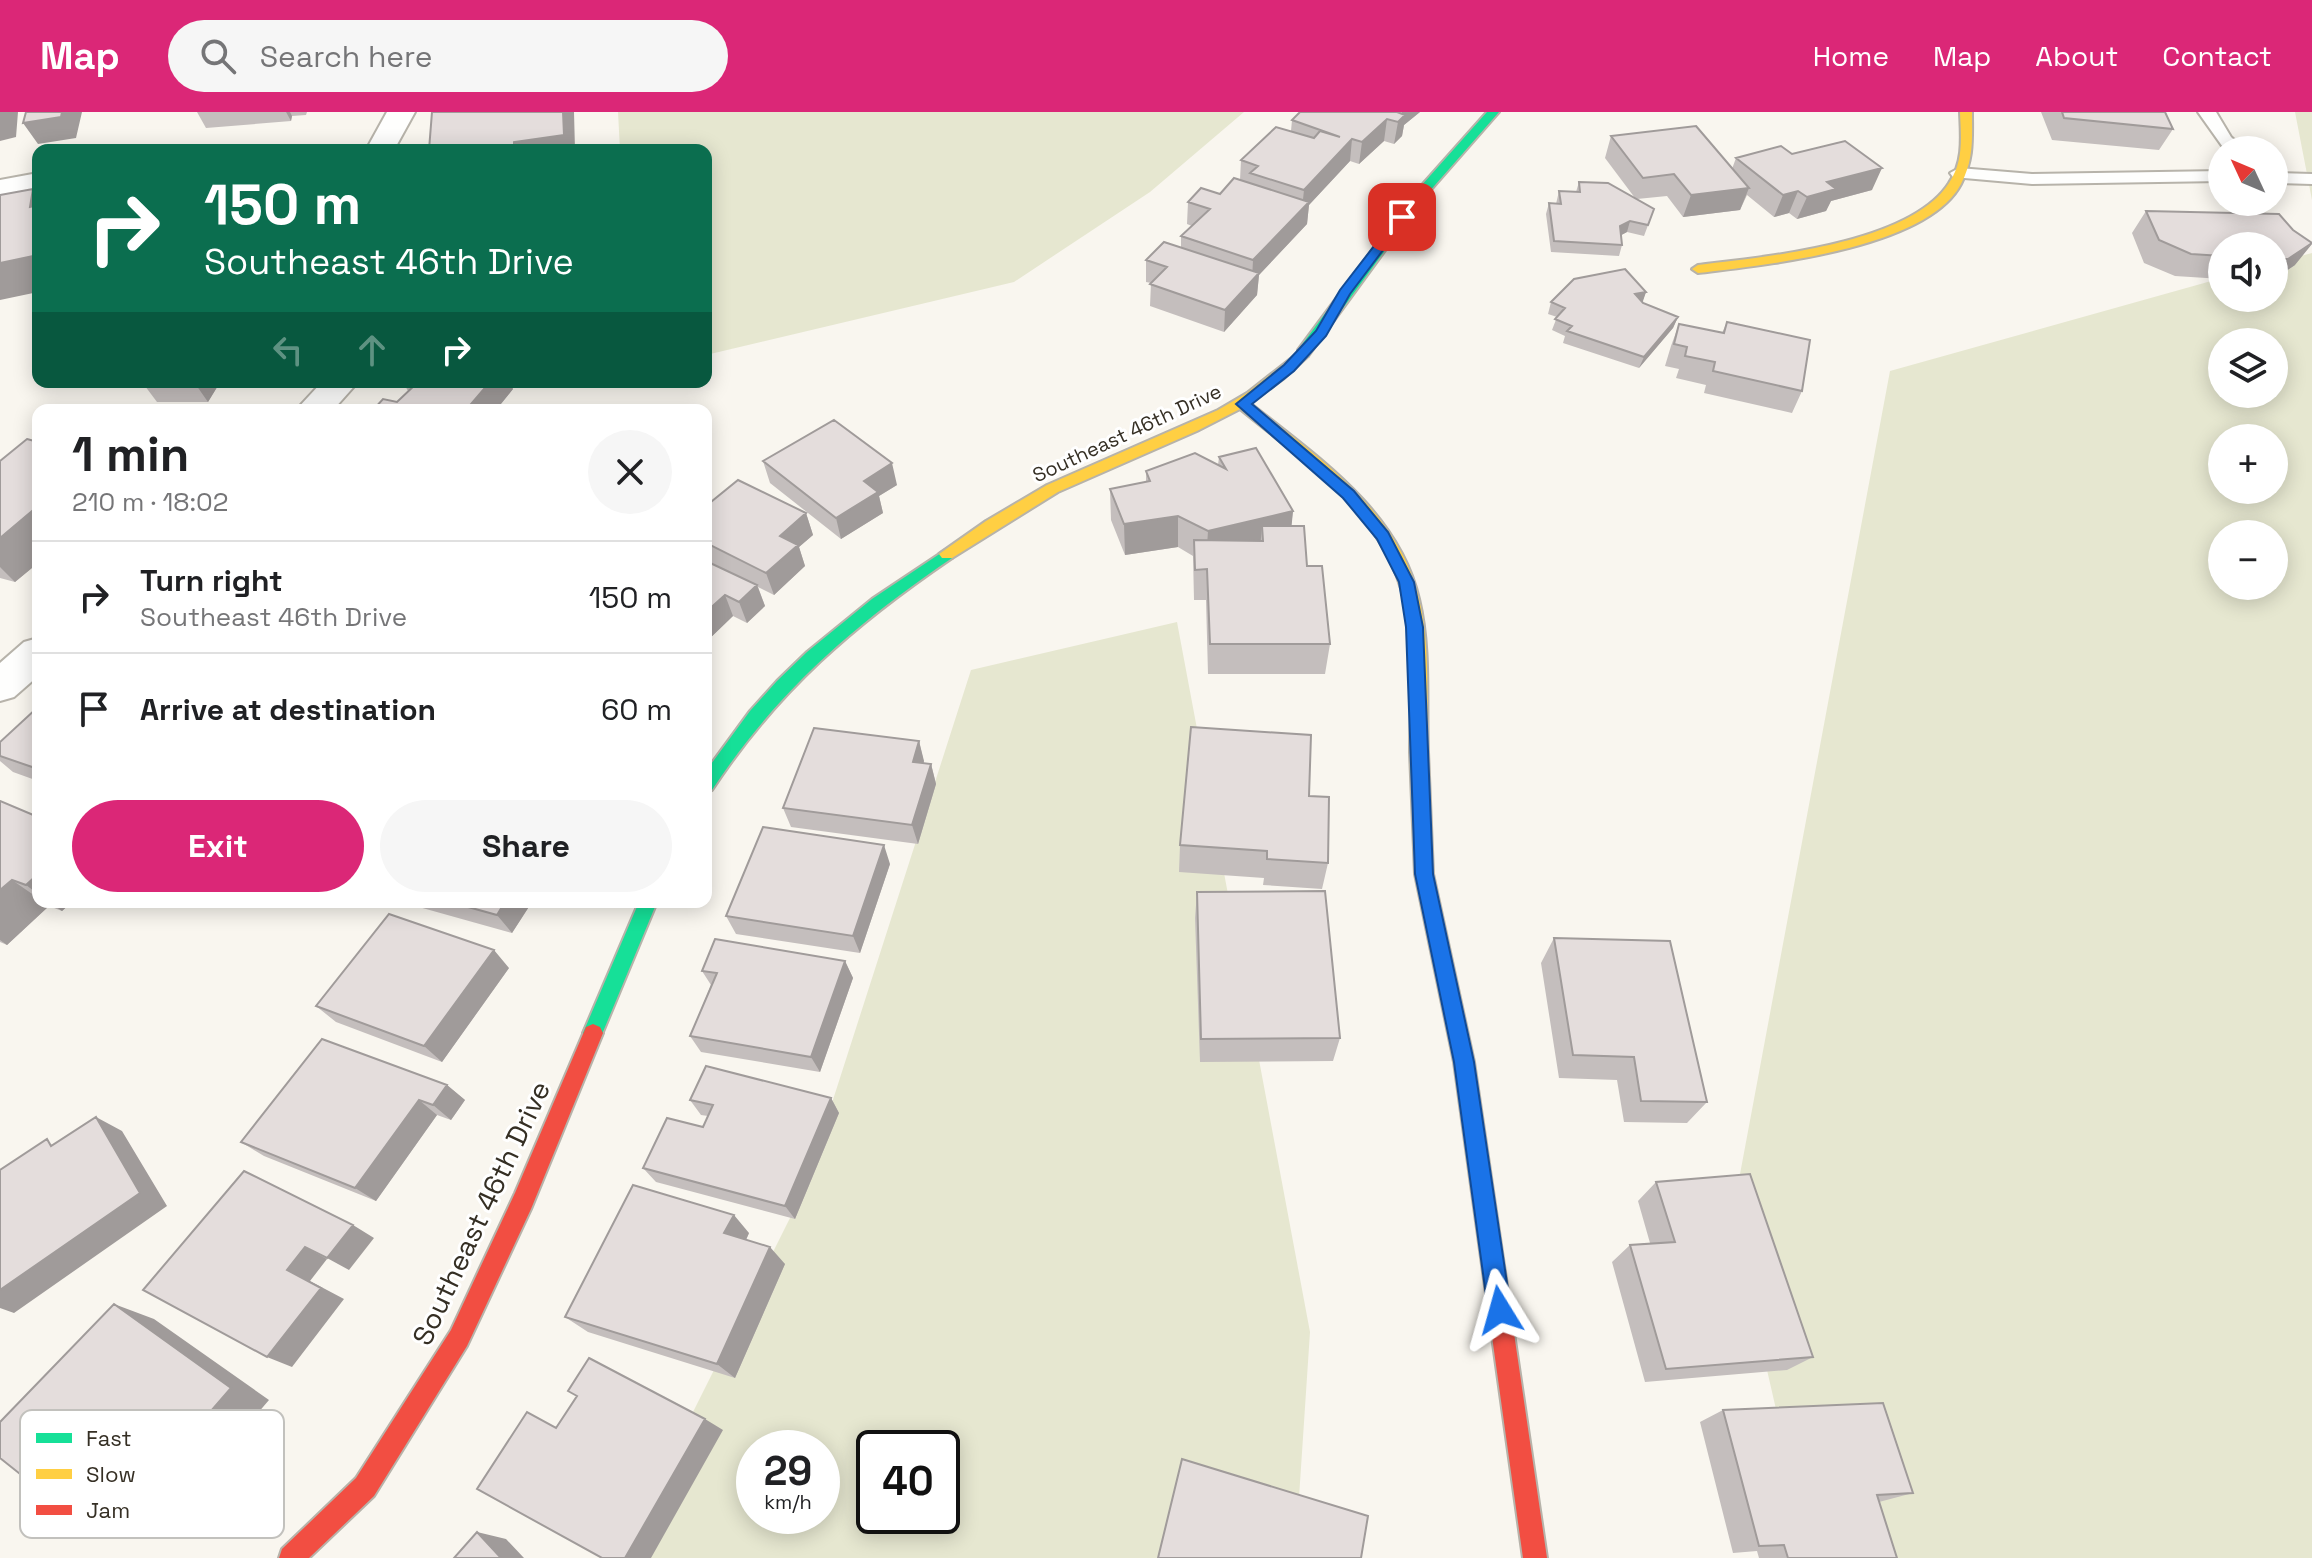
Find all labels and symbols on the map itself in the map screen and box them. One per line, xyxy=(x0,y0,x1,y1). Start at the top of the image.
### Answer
north arrow xyxy=(2208,136,2288,216)
pin xyxy=(1368,183,1436,251)
street label: Southeast 46th Drive xyxy=(1028,378,1226,488)
street label: Southeast 46th Drive xyxy=(404,1075,558,1351)
position arrow xyxy=(1458,1268,1542,1352)
legend xyxy=(20,1410,284,1538)
text: Fast xyxy=(86,1424,132,1452)
speed limit sign: 40 xyxy=(856,1430,960,1534)
text: Slow xyxy=(86,1460,136,1488)
text: Jam xyxy=(86,1496,130,1524)

